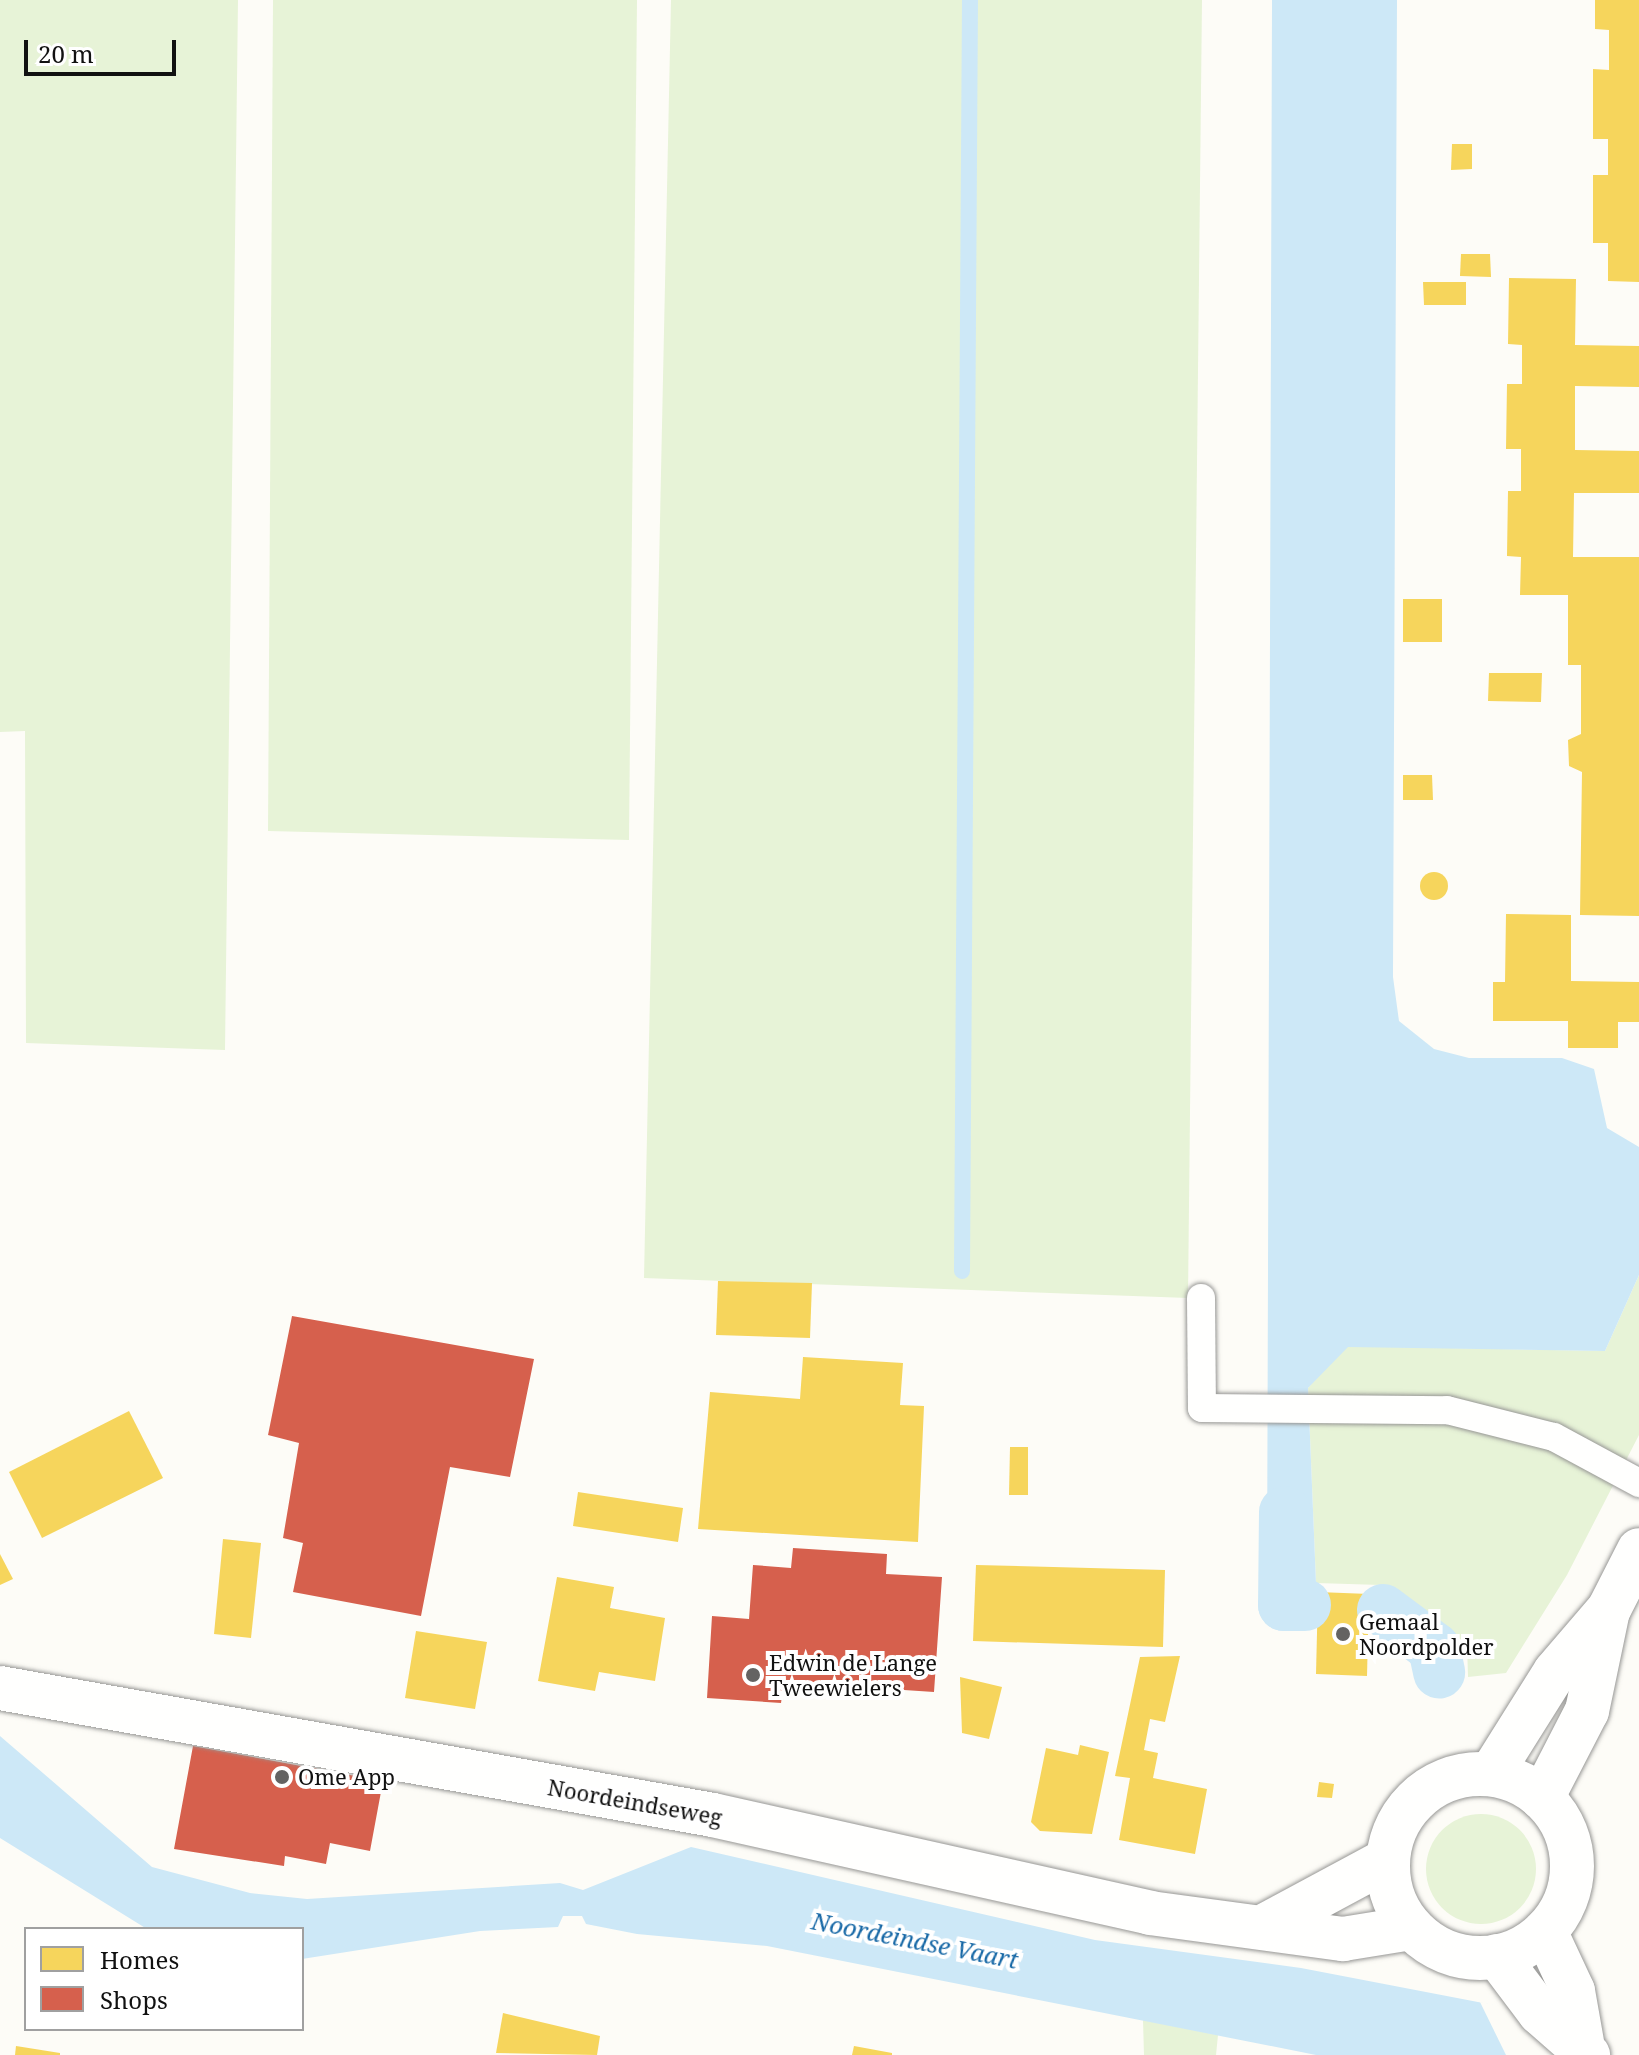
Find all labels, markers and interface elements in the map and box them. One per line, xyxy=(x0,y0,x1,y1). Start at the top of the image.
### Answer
scale bar xyxy=(28,24,180,74)
text: 20 m xyxy=(38,37,94,70)
place label: Gemaal Noordpolder xyxy=(1359,1608,1494,1660)
marker: Gemaal Noordpolder xyxy=(1334,1625,1352,1643)
place label: Edwin de Lange Tweewielers xyxy=(769,1649,937,1700)
marker: Edwin de Lange Tweewielers xyxy=(744,1666,762,1684)
place label: Ome App xyxy=(298,1764,395,1790)
marker: Ome App xyxy=(273,1768,291,1786)
street label: Noordeindseweg xyxy=(546,1774,724,1830)
water label: Noordeindse Vaart xyxy=(809,1906,1021,1974)
legend xyxy=(24,1927,304,2031)
text: Homes xyxy=(100,1943,179,1976)
text: Shops xyxy=(100,1983,168,2016)

